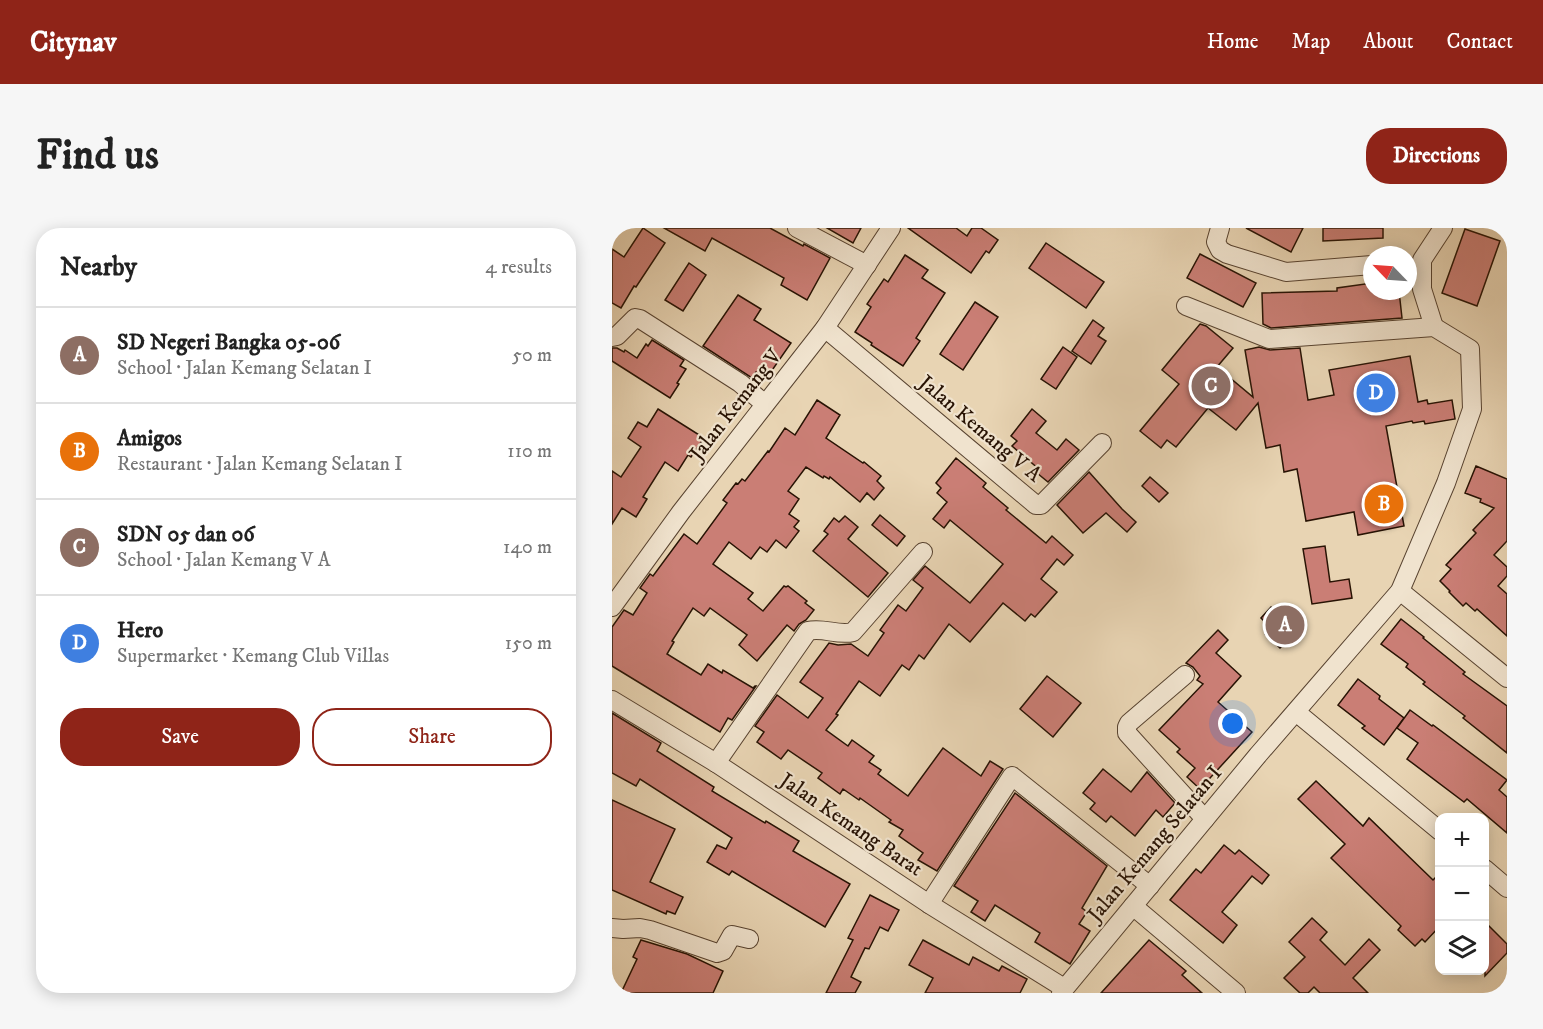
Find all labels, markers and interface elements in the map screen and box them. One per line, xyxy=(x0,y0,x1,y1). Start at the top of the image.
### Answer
text: Citynav xyxy=(30,25,117,60)
text: Home xyxy=(1207,29,1259,55)
text: Map xyxy=(1292,29,1330,55)
text: About xyxy=(1363,29,1414,55)
text: Contact xyxy=(1447,29,1513,55)
button: Directions xyxy=(1366,128,1507,184)
text: Find us xyxy=(36,130,159,182)
north arrow xyxy=(1363,246,1417,300)
text: Nearby xyxy=(60,251,137,284)
text: 4 results xyxy=(485,255,552,280)
text: SD Negeri Bangka 05-06 xyxy=(117,329,340,356)
text: A xyxy=(73,343,86,368)
text: 50 m xyxy=(512,343,552,368)
street label: Jalan Kemang V xyxy=(683,343,788,468)
text: School · Jalan Kemang Selatan I xyxy=(117,356,372,381)
pin: C xyxy=(1192,364,1230,408)
street label: Jalan Kemang V A xyxy=(912,369,1047,488)
pin: D xyxy=(1356,370,1395,416)
text: Amigos xyxy=(117,425,182,452)
text: B xyxy=(73,439,86,464)
text: 110 m xyxy=(507,439,552,464)
text: Restaurant · Jalan Kemang Selatan I xyxy=(117,452,402,477)
pin: B xyxy=(1364,482,1404,526)
text: SDN 05 dan 06 xyxy=(117,521,255,548)
text: C xyxy=(73,535,86,560)
text: 140 m xyxy=(503,535,552,560)
text: School · Jalan Kemang V A xyxy=(117,548,330,573)
pin: A xyxy=(1266,602,1304,648)
text: Hero xyxy=(117,617,163,644)
text: D xyxy=(72,631,87,656)
text: 150 m xyxy=(505,631,552,656)
text: Supermarket · Kemang Club Villas xyxy=(117,644,389,669)
button: Save xyxy=(60,708,300,766)
button: Share xyxy=(312,708,552,766)
your location xyxy=(1218,709,1247,738)
street label: Jalan Kemang Selatan I xyxy=(1081,761,1228,929)
street label: Jalan Kemang Barat xyxy=(773,766,928,883)
map controls xyxy=(1435,813,1489,975)
button: + xyxy=(1435,813,1489,867)
button: − xyxy=(1435,867,1489,921)
button: layers xyxy=(1435,921,1489,975)

